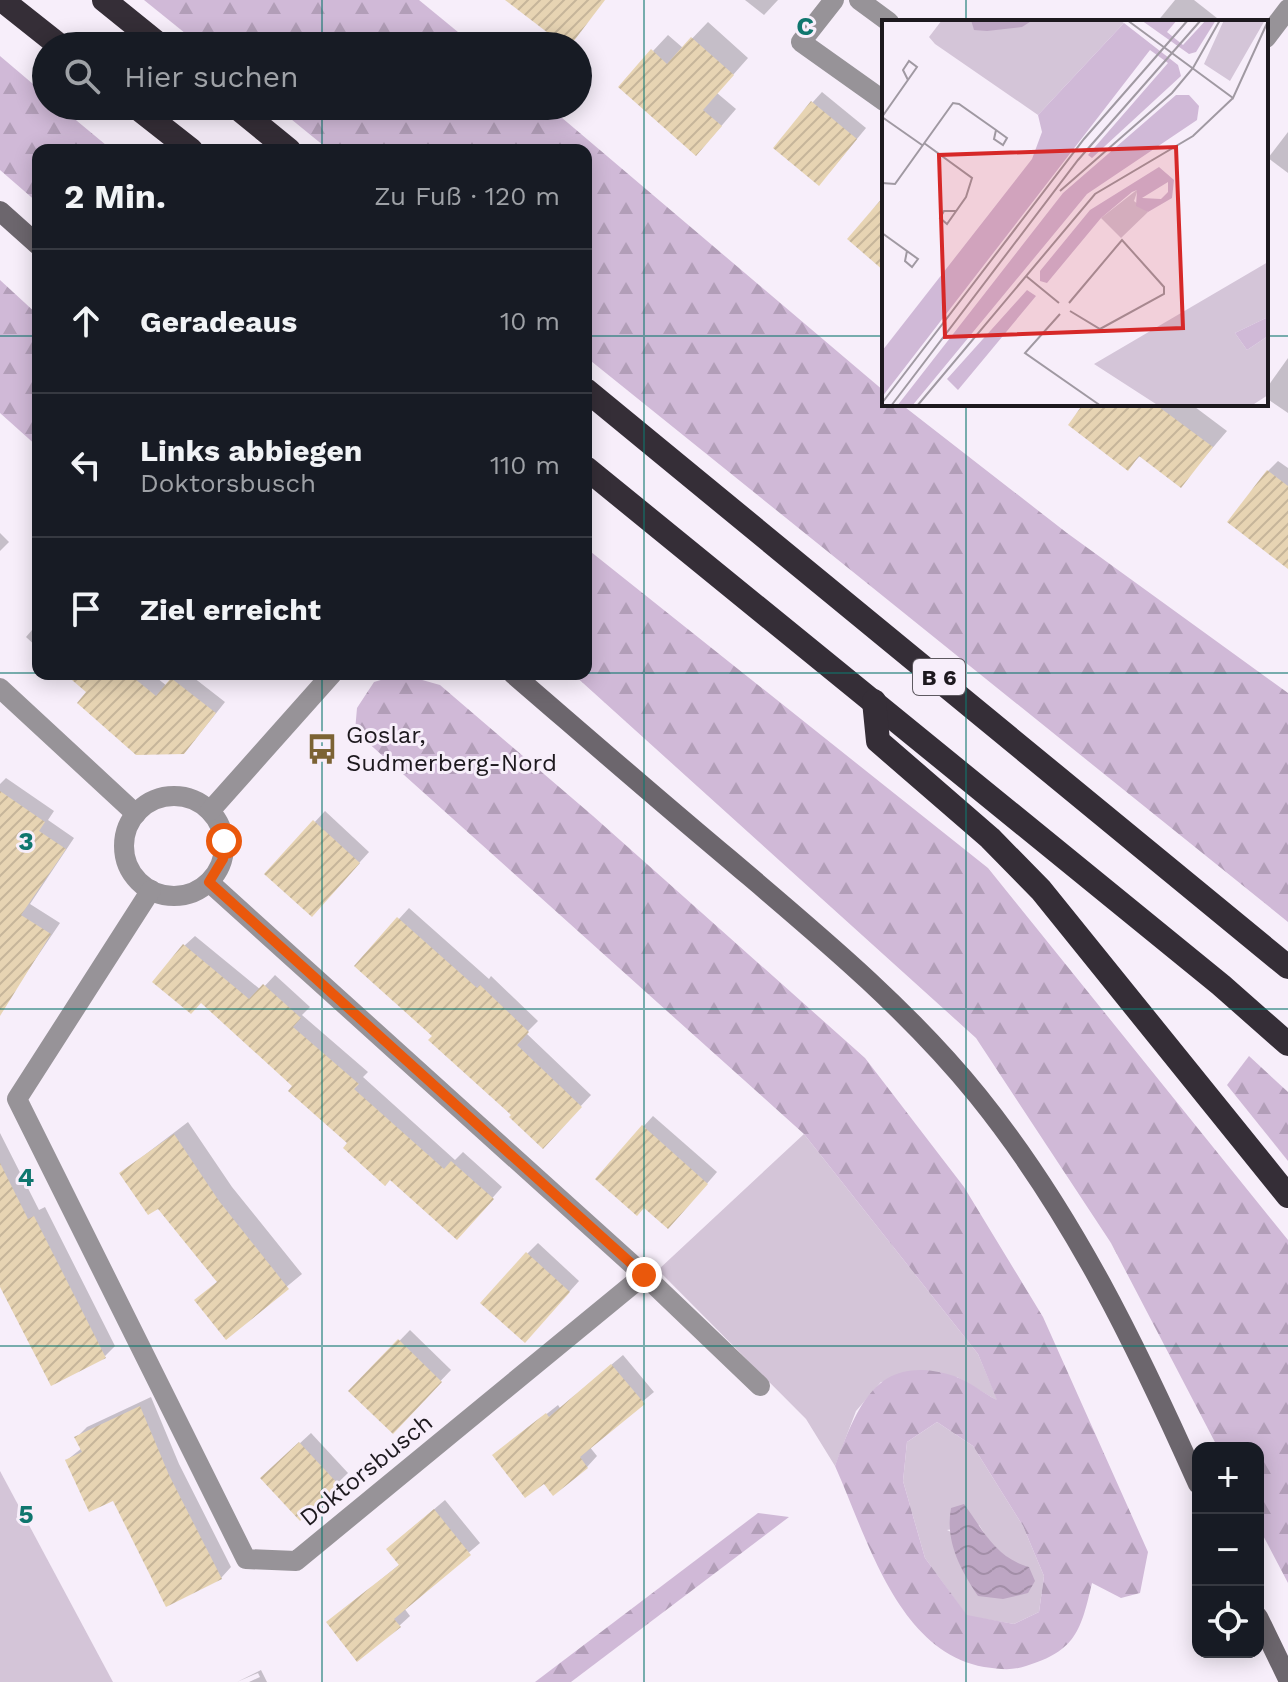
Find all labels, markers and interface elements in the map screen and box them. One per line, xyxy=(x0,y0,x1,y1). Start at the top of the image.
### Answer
text: C xyxy=(796,11,814,41)
inset map xyxy=(882,20,1268,406)
search box xyxy=(32,32,592,120)
icon: search xyxy=(60,54,104,98)
text: Hier suchen xyxy=(124,59,299,94)
text: 2 Min. xyxy=(64,176,166,216)
text: Zu Fuß · 120 m xyxy=(374,181,560,211)
icon: ahead xyxy=(64,299,108,343)
text: Geradeaus xyxy=(140,304,297,339)
text: 10 m xyxy=(500,306,560,336)
text: Links abbiegen xyxy=(140,433,362,468)
icon: left xyxy=(64,443,108,487)
text: 110 m xyxy=(490,450,560,480)
text: Doktorsbusch xyxy=(140,468,316,498)
icon: arrive xyxy=(64,587,108,631)
text: Ziel erreicht xyxy=(140,592,321,627)
road number: B 6 xyxy=(913,659,965,695)
place label: Goslar, Sudmerberg-Nord xyxy=(346,721,557,777)
bus stop icon: Goslar, Sudmerberg-Nord xyxy=(305,732,339,766)
route start xyxy=(206,823,242,859)
text: 3 xyxy=(18,826,34,856)
text: 4 xyxy=(18,1162,35,1192)
route end xyxy=(626,1257,662,1293)
street label: Doktorsbusch xyxy=(294,1408,438,1532)
map controls xyxy=(1192,1442,1264,1658)
button: + xyxy=(1192,1442,1264,1514)
text: 5 xyxy=(18,1499,34,1529)
button: − xyxy=(1192,1514,1264,1586)
button: locate xyxy=(1192,1586,1264,1658)

